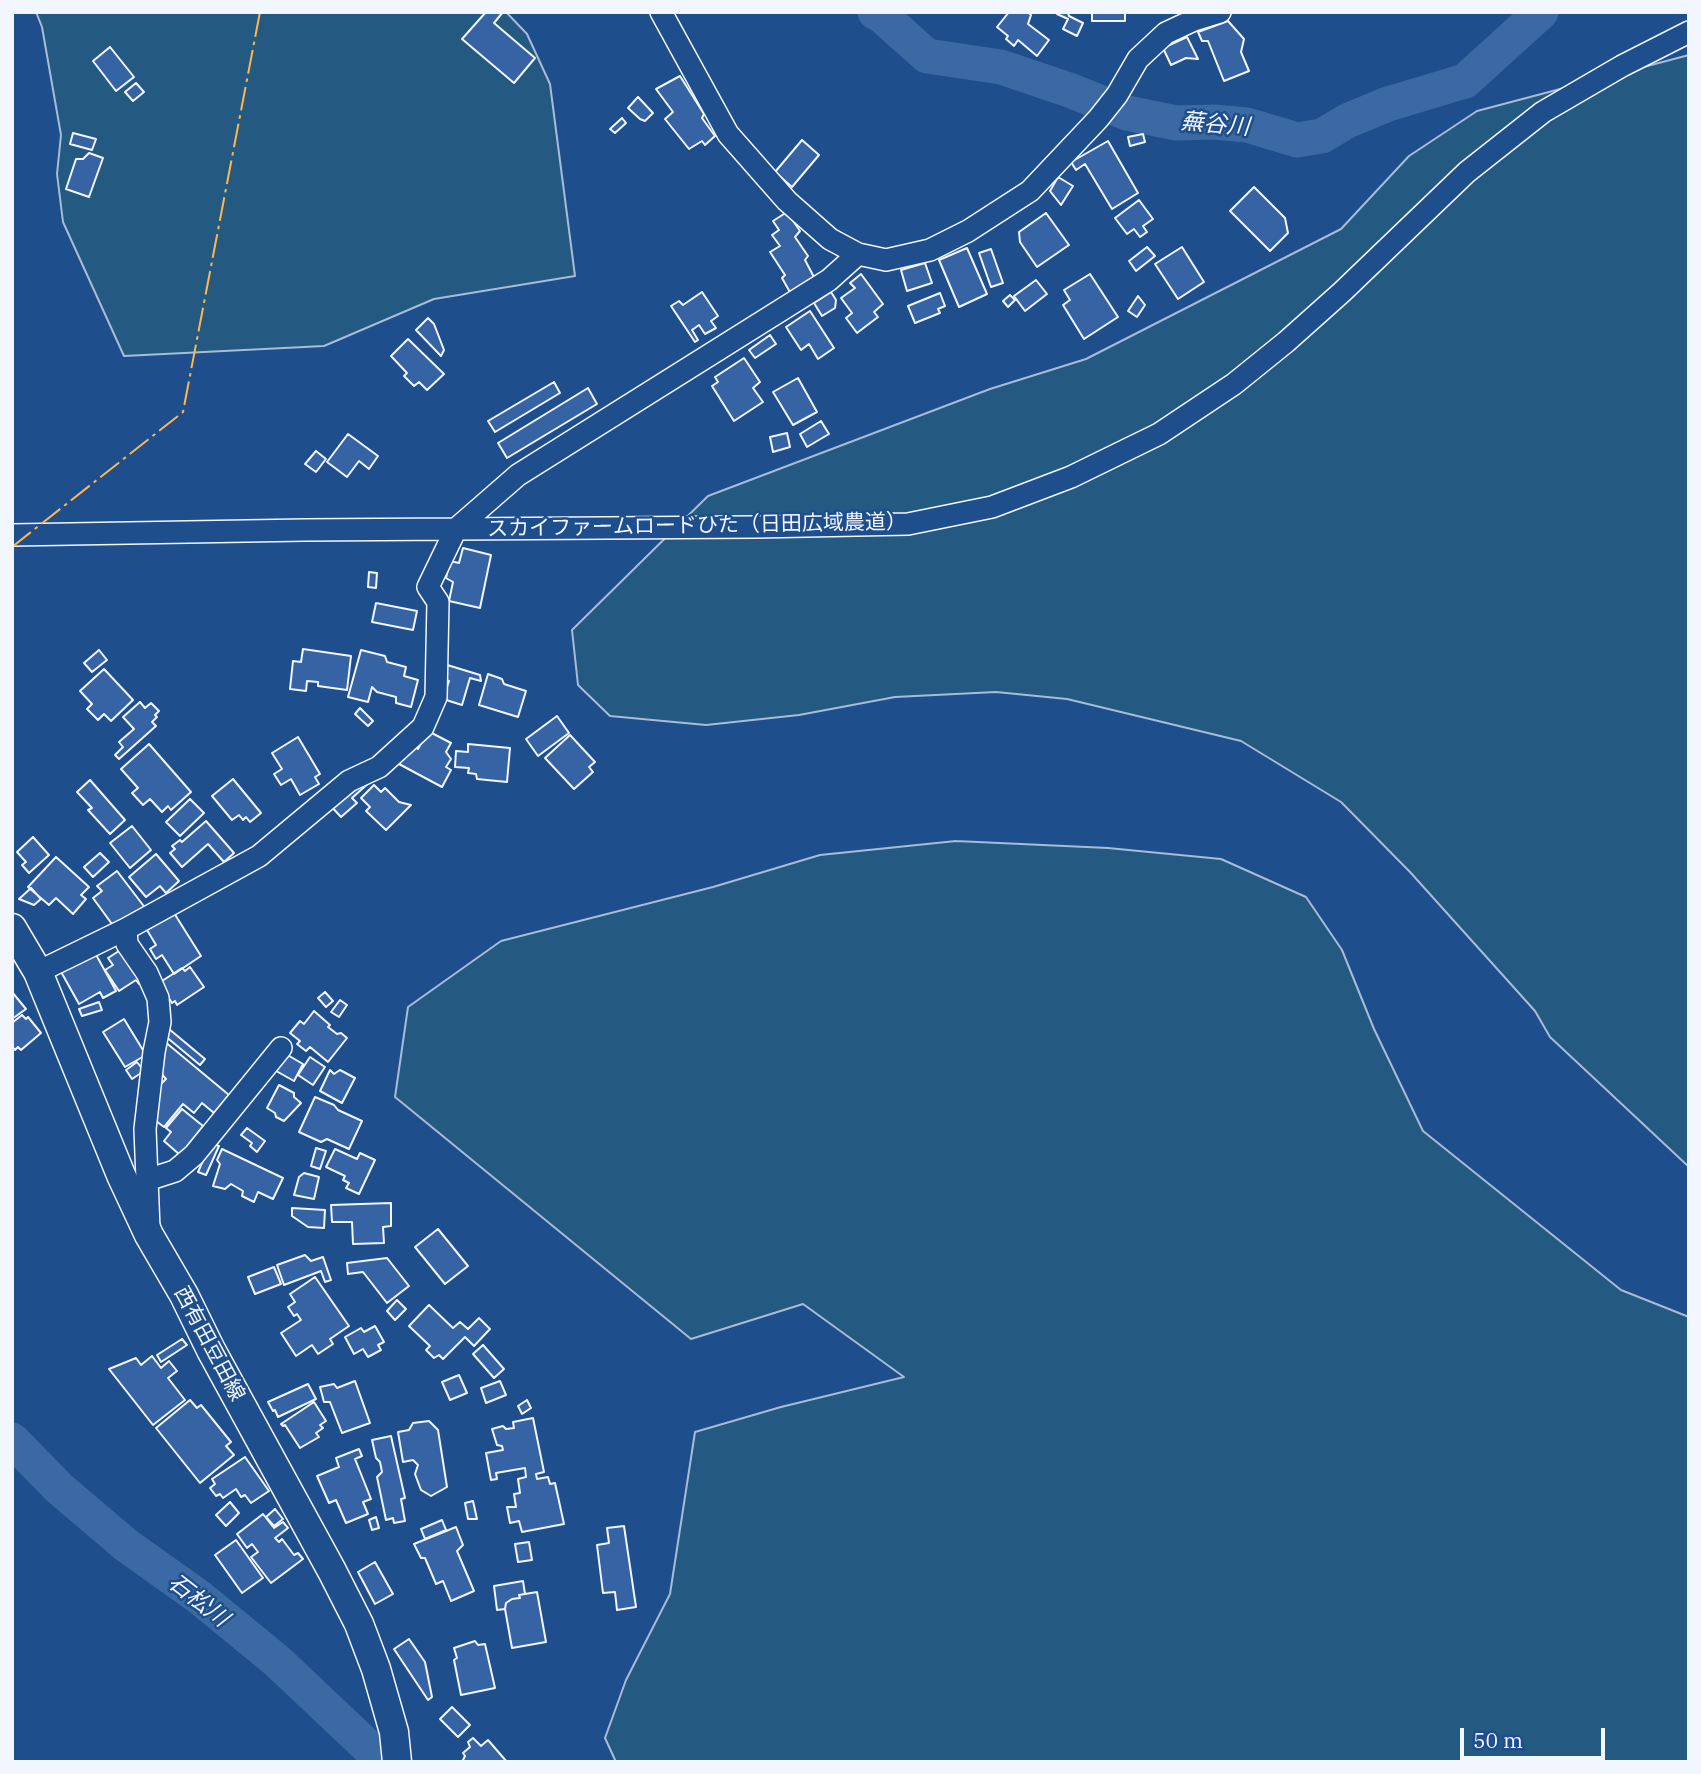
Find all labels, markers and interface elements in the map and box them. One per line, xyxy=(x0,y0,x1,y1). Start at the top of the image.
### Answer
water label: 蕪谷川 xyxy=(1179,108,1251,142)
street label: スカイファームロードひた（日田広域農道） xyxy=(487,510,907,542)
street label: 西有田豆田線 xyxy=(168,1282,250,1406)
water label: 石松川 xyxy=(162,1569,234,1633)
scale bar xyxy=(1463,1714,1608,1758)
text: 50 m xyxy=(1473,1726,1523,1754)

